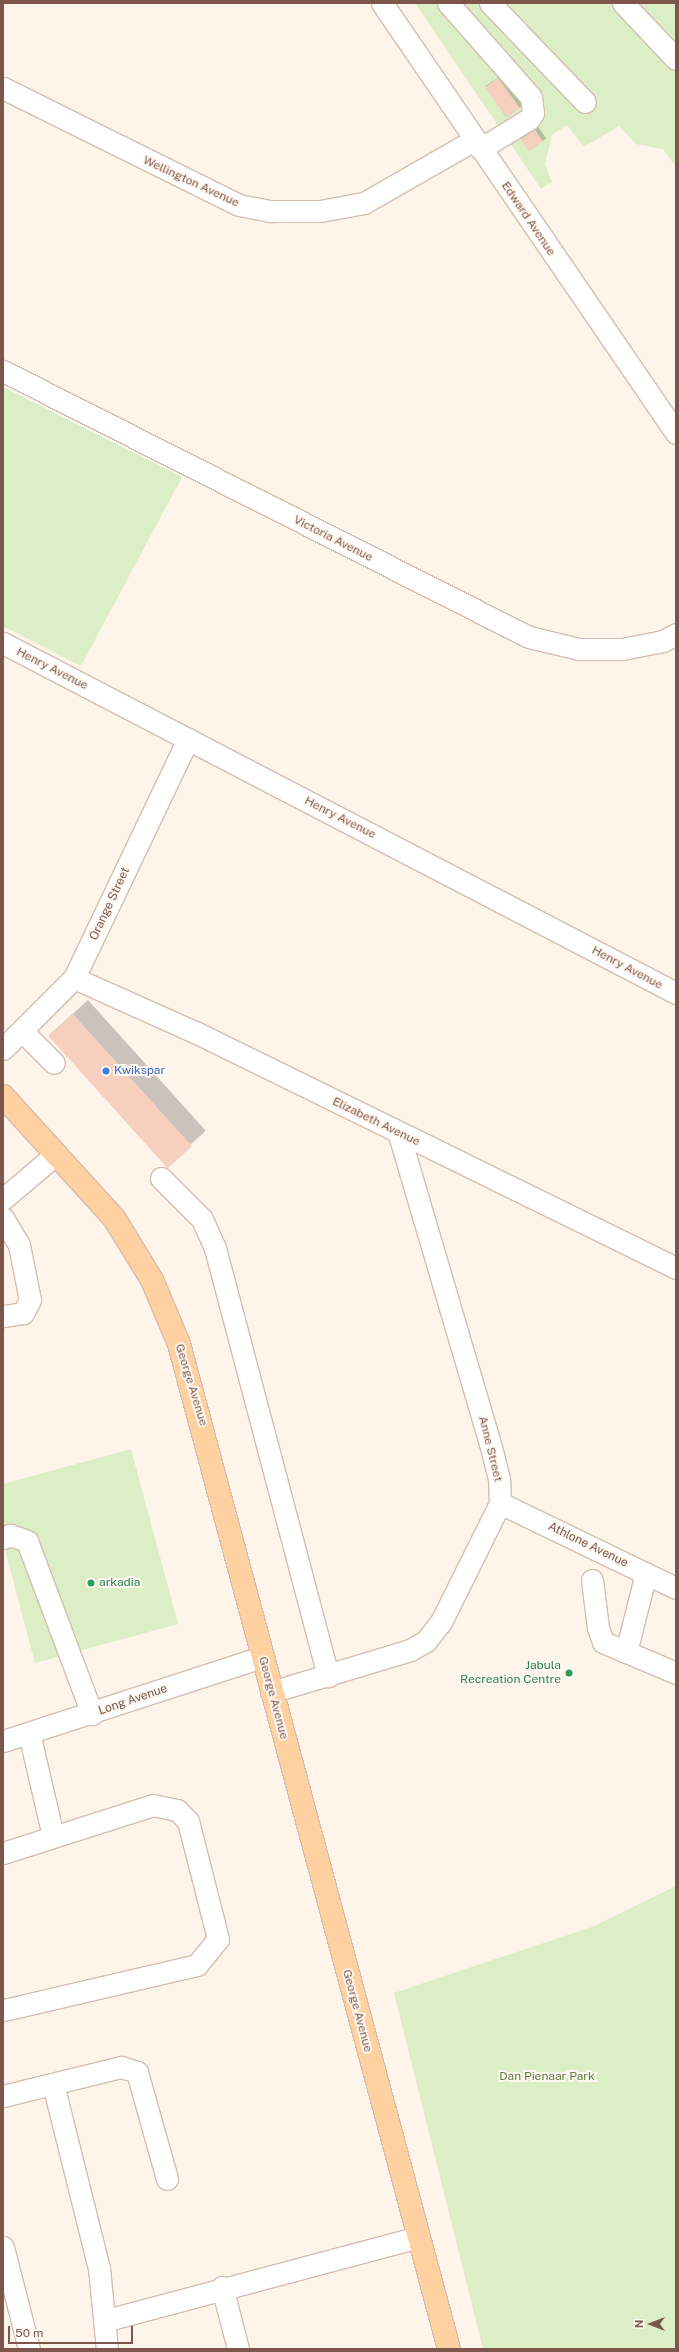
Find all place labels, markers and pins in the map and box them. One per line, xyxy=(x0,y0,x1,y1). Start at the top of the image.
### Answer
place label: Kwikspar xyxy=(114,1064,165,1078)
marker: Kwikspar xyxy=(101,1066,111,1076)
place label: arkadia xyxy=(99,1576,140,1590)
marker: arkadia xyxy=(86,1578,96,1588)
place label: Jabula Recreation Centre xyxy=(460,1659,561,1687)
marker: Jabula Recreation Centre xyxy=(564,1668,574,1678)

